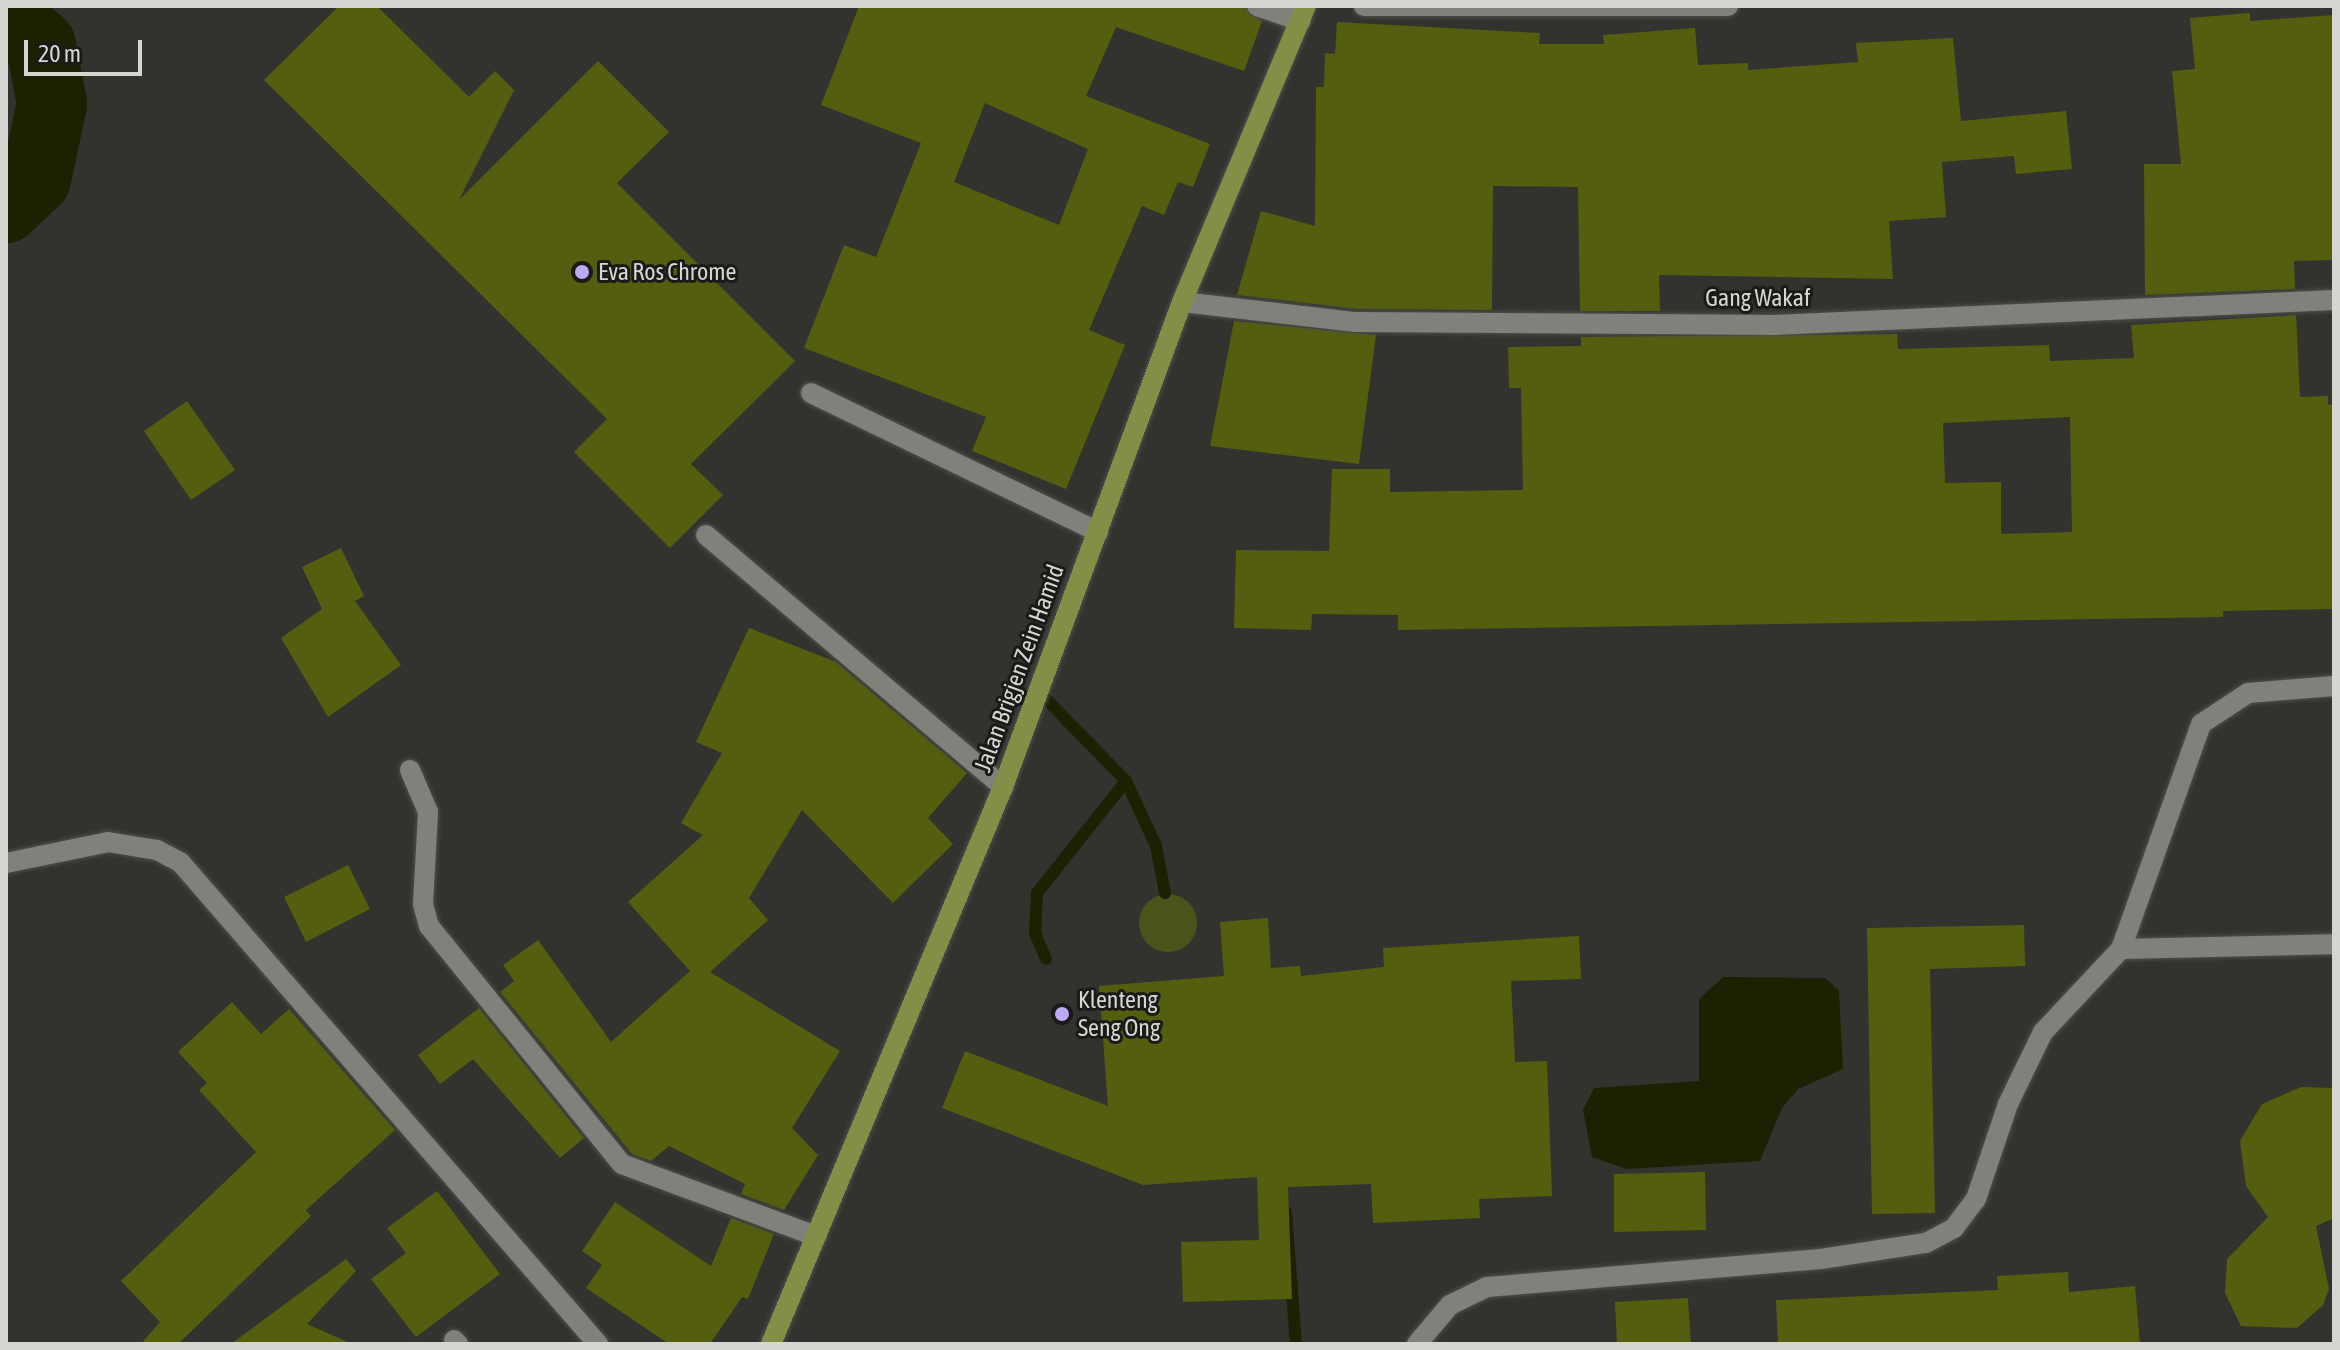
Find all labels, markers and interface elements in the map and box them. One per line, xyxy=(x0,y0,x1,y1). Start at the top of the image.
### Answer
scale bar xyxy=(28,24,146,74)
text: 20 m xyxy=(38,40,81,67)
place label: Eva Ros Chrome xyxy=(598,258,736,286)
marker: Eva Ros Chrome xyxy=(573,263,591,281)
street label: Gang Wakaf xyxy=(1705,284,1811,312)
street label: Jalan Brigjen Zein Hamid xyxy=(968,560,1070,776)
place label: Klenteng Seng Ong xyxy=(1078,986,1160,1042)
marker: Klenteng Seng Ong xyxy=(1053,1005,1071,1023)

